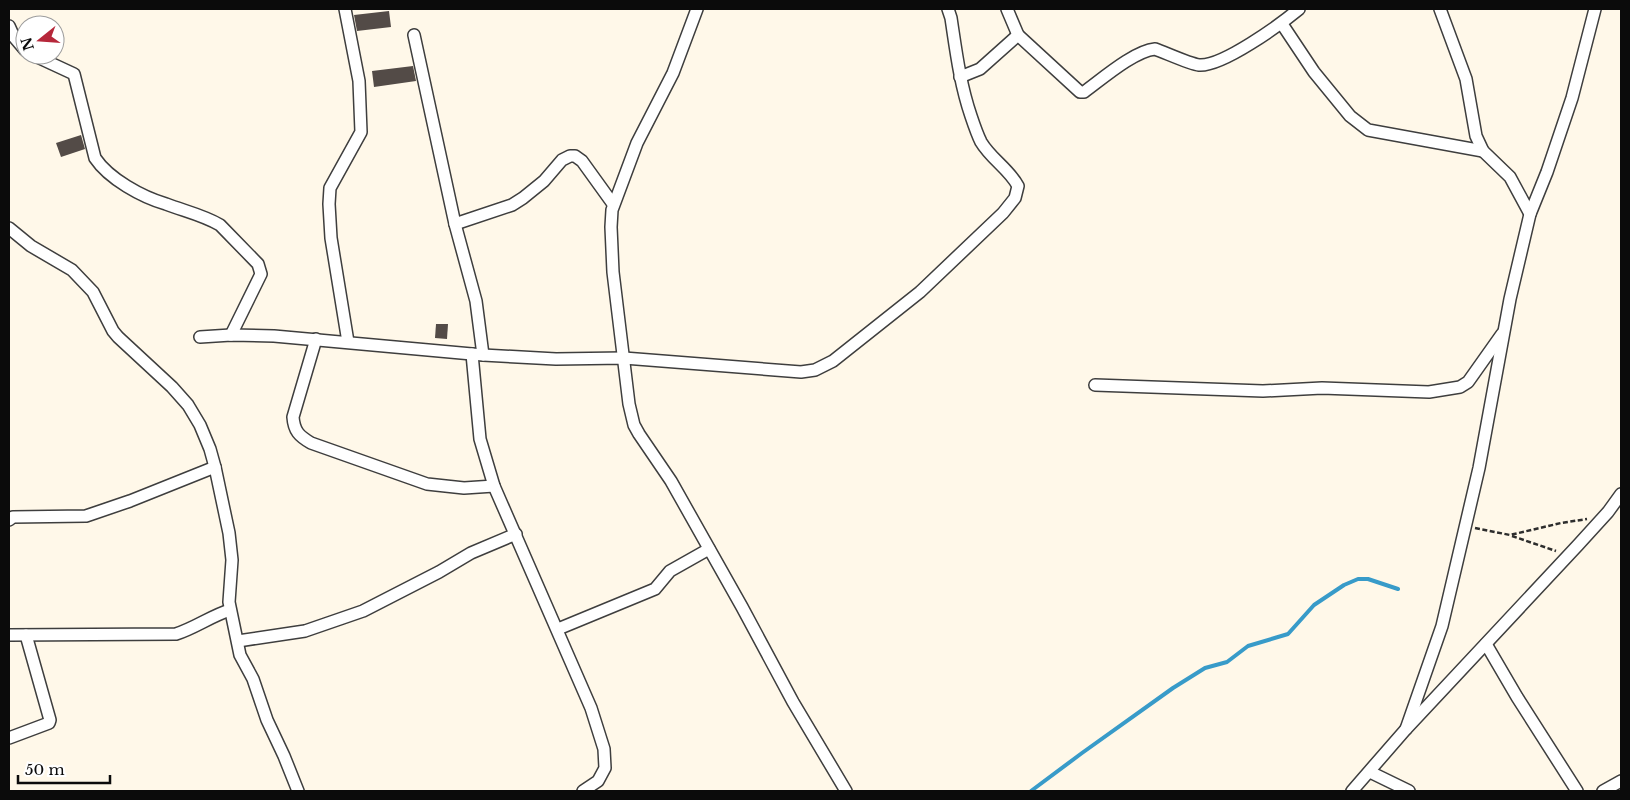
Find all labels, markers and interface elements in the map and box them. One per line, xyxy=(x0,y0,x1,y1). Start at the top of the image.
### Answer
north arrow xyxy=(15,15,65,65)
text: N xyxy=(17,35,38,53)
scale bar xyxy=(18,752,110,784)
text: 50 m xyxy=(25,760,65,779)

